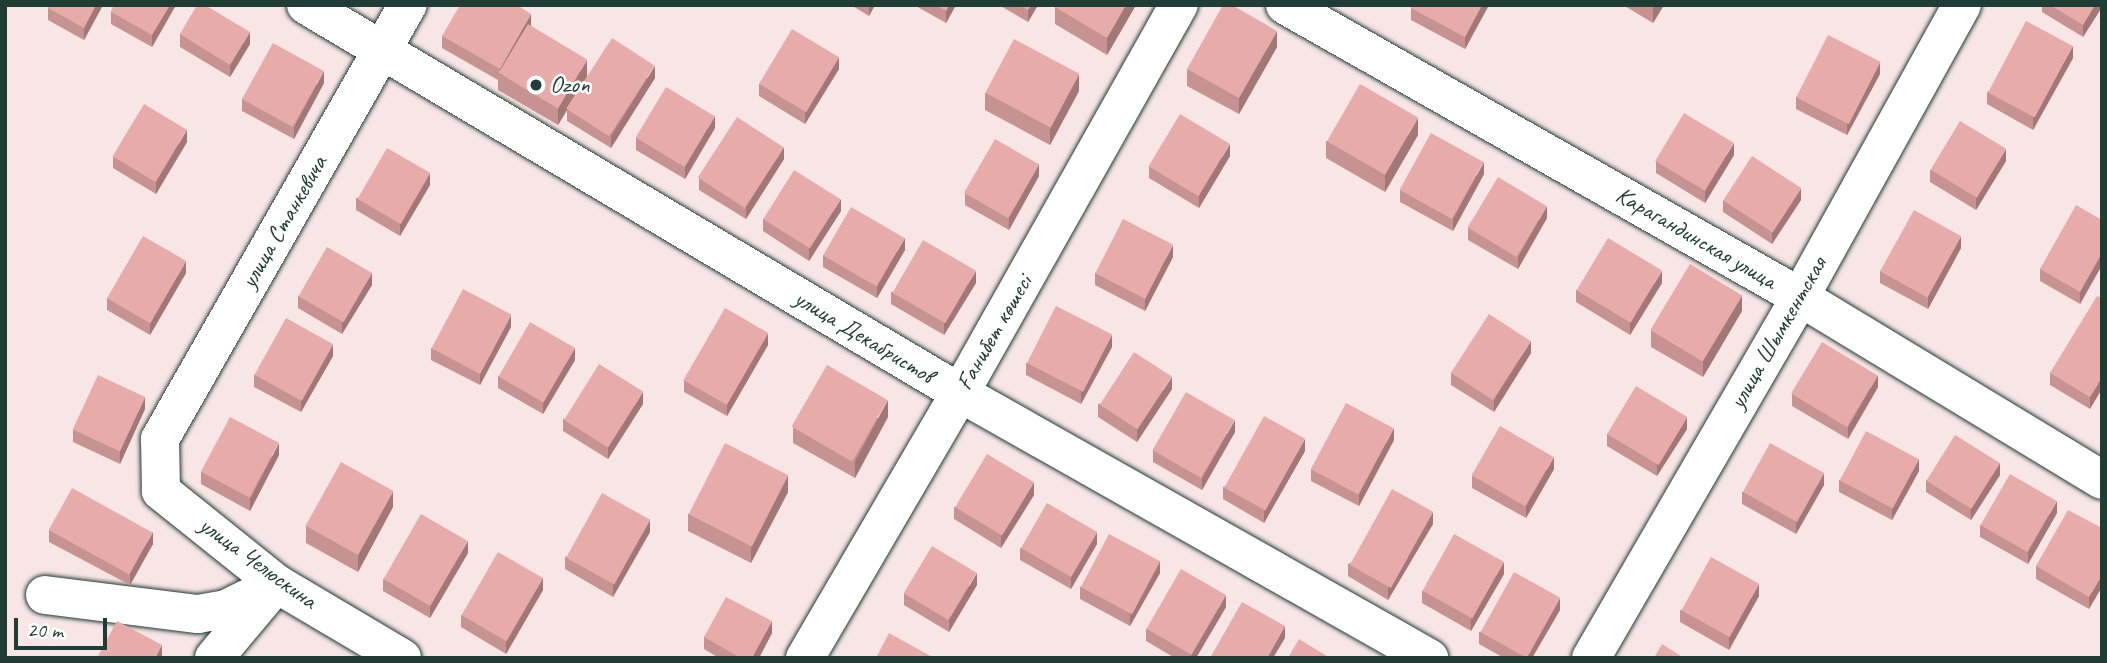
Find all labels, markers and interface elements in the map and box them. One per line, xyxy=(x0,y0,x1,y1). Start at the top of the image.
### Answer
place label: Ozon xyxy=(550,71,589,99)
marker: Ozon xyxy=(528,77,544,93)
street label: улица Станкевича xyxy=(234,151,334,293)
street label: Карагандинская улица xyxy=(1610,180,1782,296)
street label: улица Шымкентская xyxy=(1723,252,1833,414)
street label: Ғанибет көшесі xyxy=(949,270,1039,396)
street label: улица Декабристов xyxy=(789,284,939,390)
street label: улица Челюскина xyxy=(193,511,323,615)
scale bar xyxy=(18,604,110,648)
text: 20 m xyxy=(27,617,63,643)

